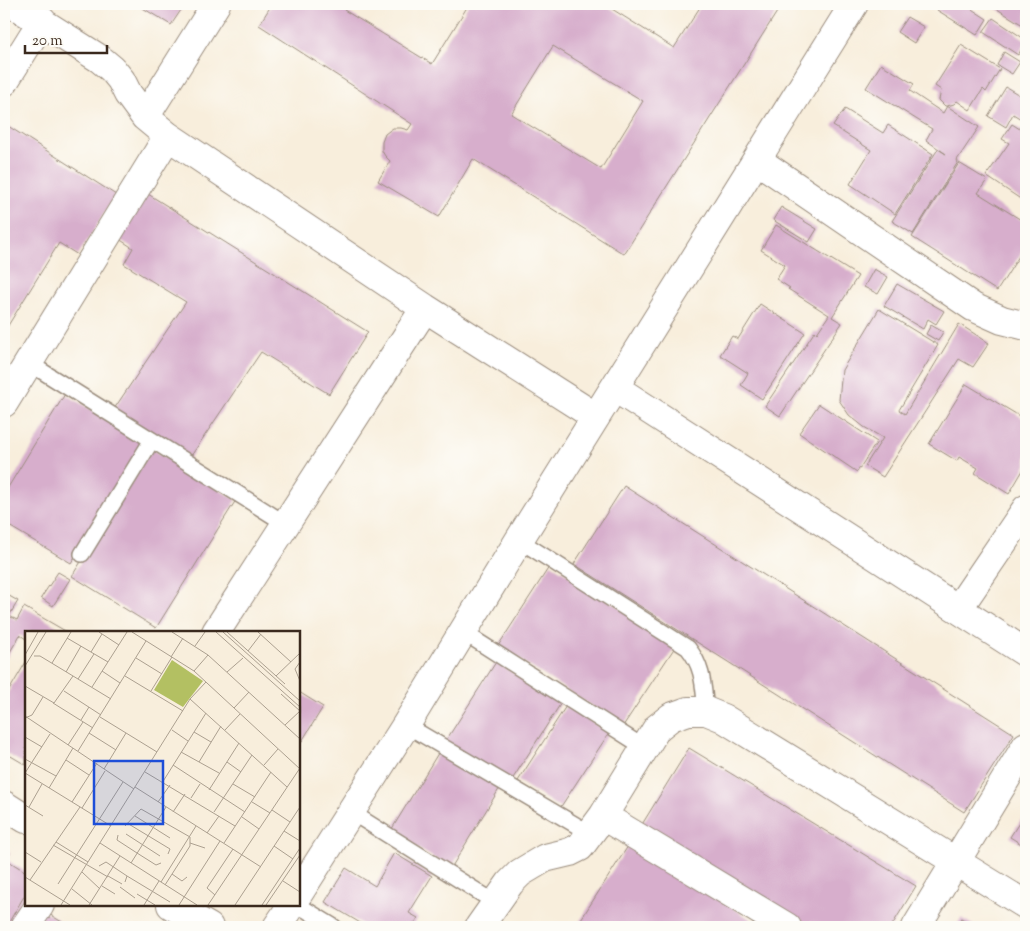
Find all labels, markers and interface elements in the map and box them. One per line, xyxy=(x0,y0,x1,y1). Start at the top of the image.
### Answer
scale bar xyxy=(25,22,108,54)
text: 20 m xyxy=(32,31,63,52)
inset map xyxy=(25,631,300,906)

